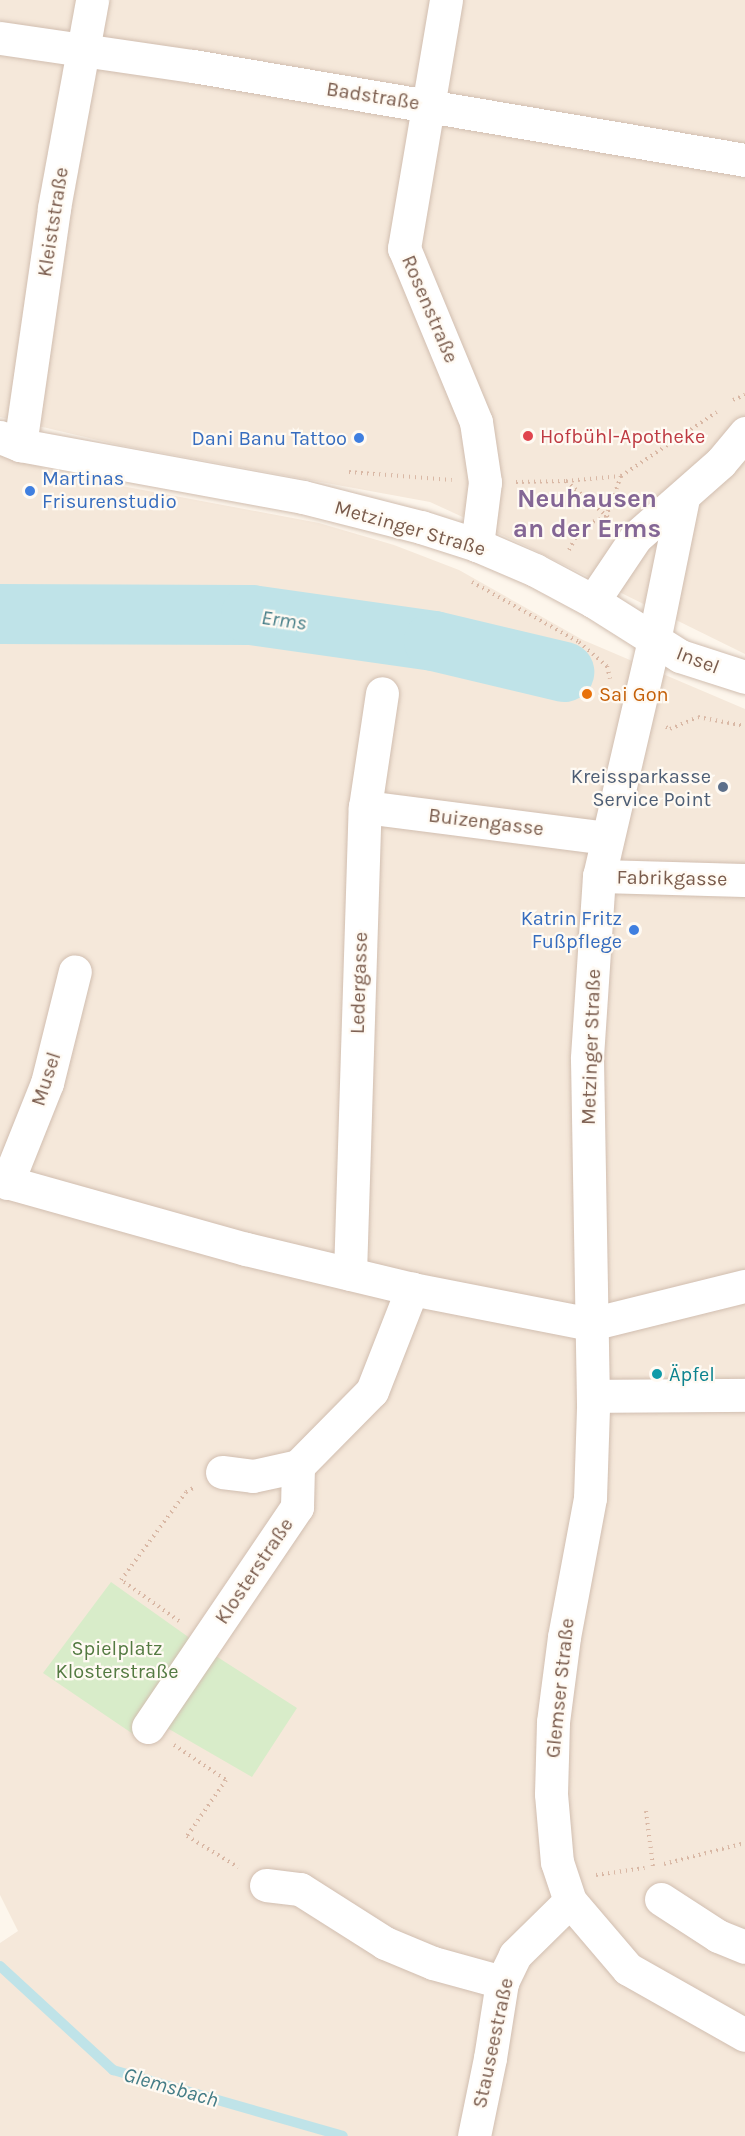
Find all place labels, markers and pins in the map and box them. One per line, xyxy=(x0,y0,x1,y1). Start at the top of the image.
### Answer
place label: Hofbühl-Apotheke xyxy=(540,424,705,448)
place label: Dani Banu Tattoo xyxy=(191,426,347,450)
marker: Hofbühl-Apotheke xyxy=(521,429,535,443)
marker: Dani Banu Tattoo xyxy=(352,431,366,445)
place label: Martinas Frisurenstudio xyxy=(42,467,177,514)
marker: Martinas Frisurenstudio xyxy=(23,484,37,498)
place label: Sai Gon xyxy=(599,682,669,706)
marker: Sai Gon xyxy=(580,687,594,701)
place label: Kreissparkasse Service Point xyxy=(571,764,711,811)
marker: Kreissparkasse Service Point xyxy=(716,780,730,794)
place label: Katrin Fritz Fußpflege xyxy=(521,906,622,953)
marker: Katrin Fritz Fußpflege xyxy=(627,923,641,937)
place label: Äpfel xyxy=(669,1362,715,1386)
marker: Äpfel xyxy=(650,1367,664,1381)

